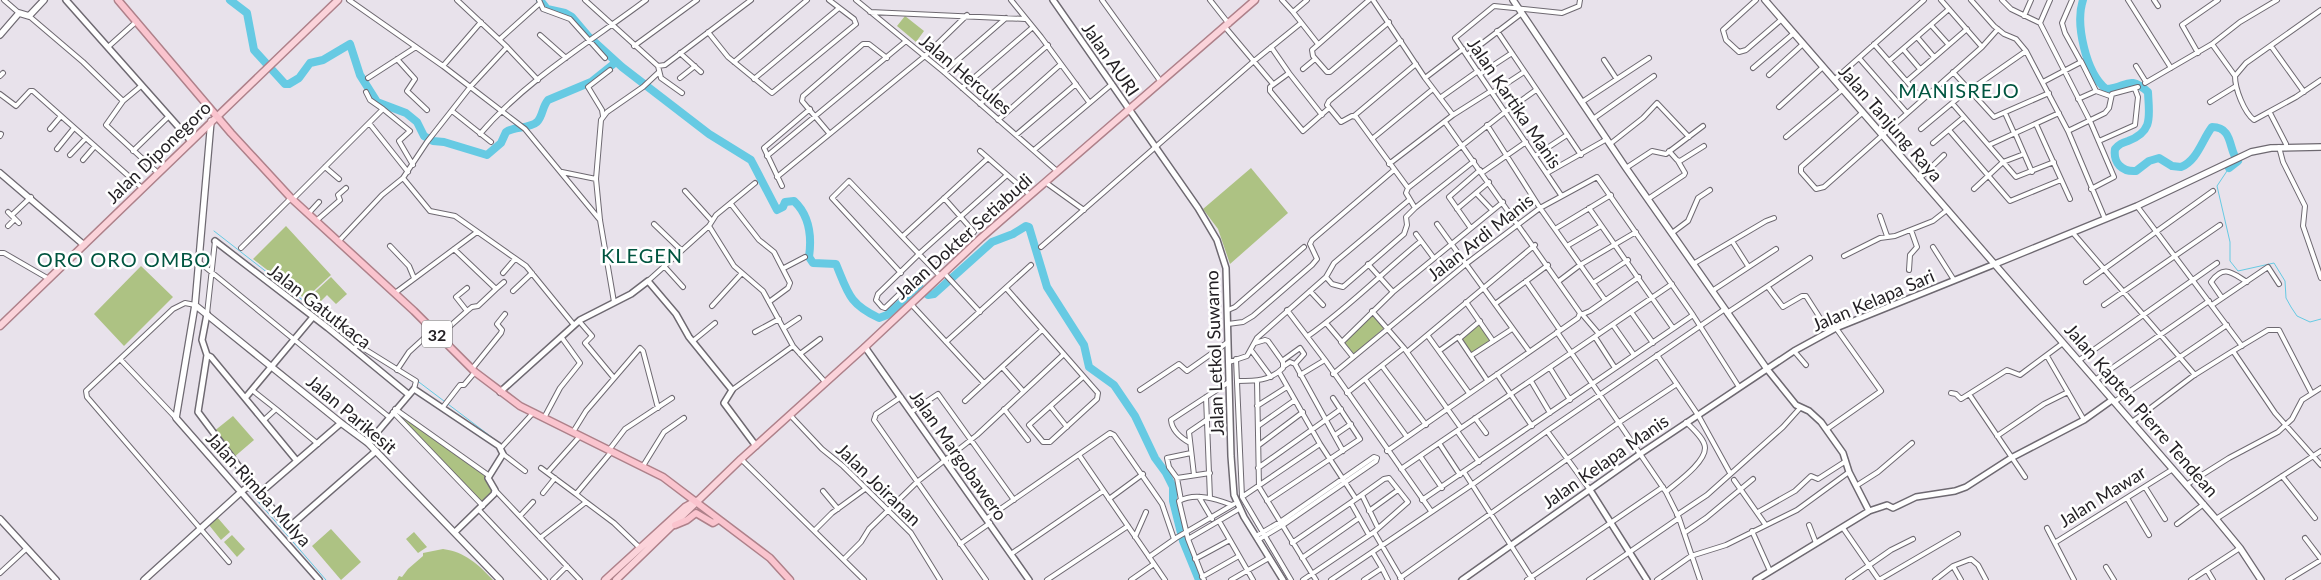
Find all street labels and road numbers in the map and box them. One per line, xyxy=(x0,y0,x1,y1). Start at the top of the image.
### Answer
street label: Jalan AURI xyxy=(1078,18,1144,100)
street label: Jalan Hercules xyxy=(916,29,1017,119)
street label: Jalan Kartika Manis xyxy=(1463,34,1567,173)
street label: Jalan Tanjung Raya xyxy=(1834,60,1948,186)
street label: Jalan Diponegoro xyxy=(101,96,215,208)
street label: Jalan Dokter Setiabudi xyxy=(890,168,1036,304)
street label: Jalan Ardi Manis xyxy=(1423,189,1538,285)
street label: Jalan Gatutkaca xyxy=(264,259,376,353)
street label: Jalan Kelapa Sari xyxy=(1808,264,1938,336)
street label: Jalan Letkol Suwarno xyxy=(1200,270,1228,436)
street label: Jalan Kapten Pierre Tendean xyxy=(2061,319,2223,501)
road number: 32 xyxy=(422,320,452,348)
street label: Jalan Parikesit xyxy=(302,370,402,458)
street label: Jalan Margobawero xyxy=(906,386,1012,524)
street label: Jalan Kelapa Manis xyxy=(1538,409,1673,513)
street label: Jalan Rimba Mulya xyxy=(202,427,316,551)
street label: Jalan Joiranan xyxy=(832,438,926,530)
street label: Jalan Mawar xyxy=(2054,460,2150,532)

